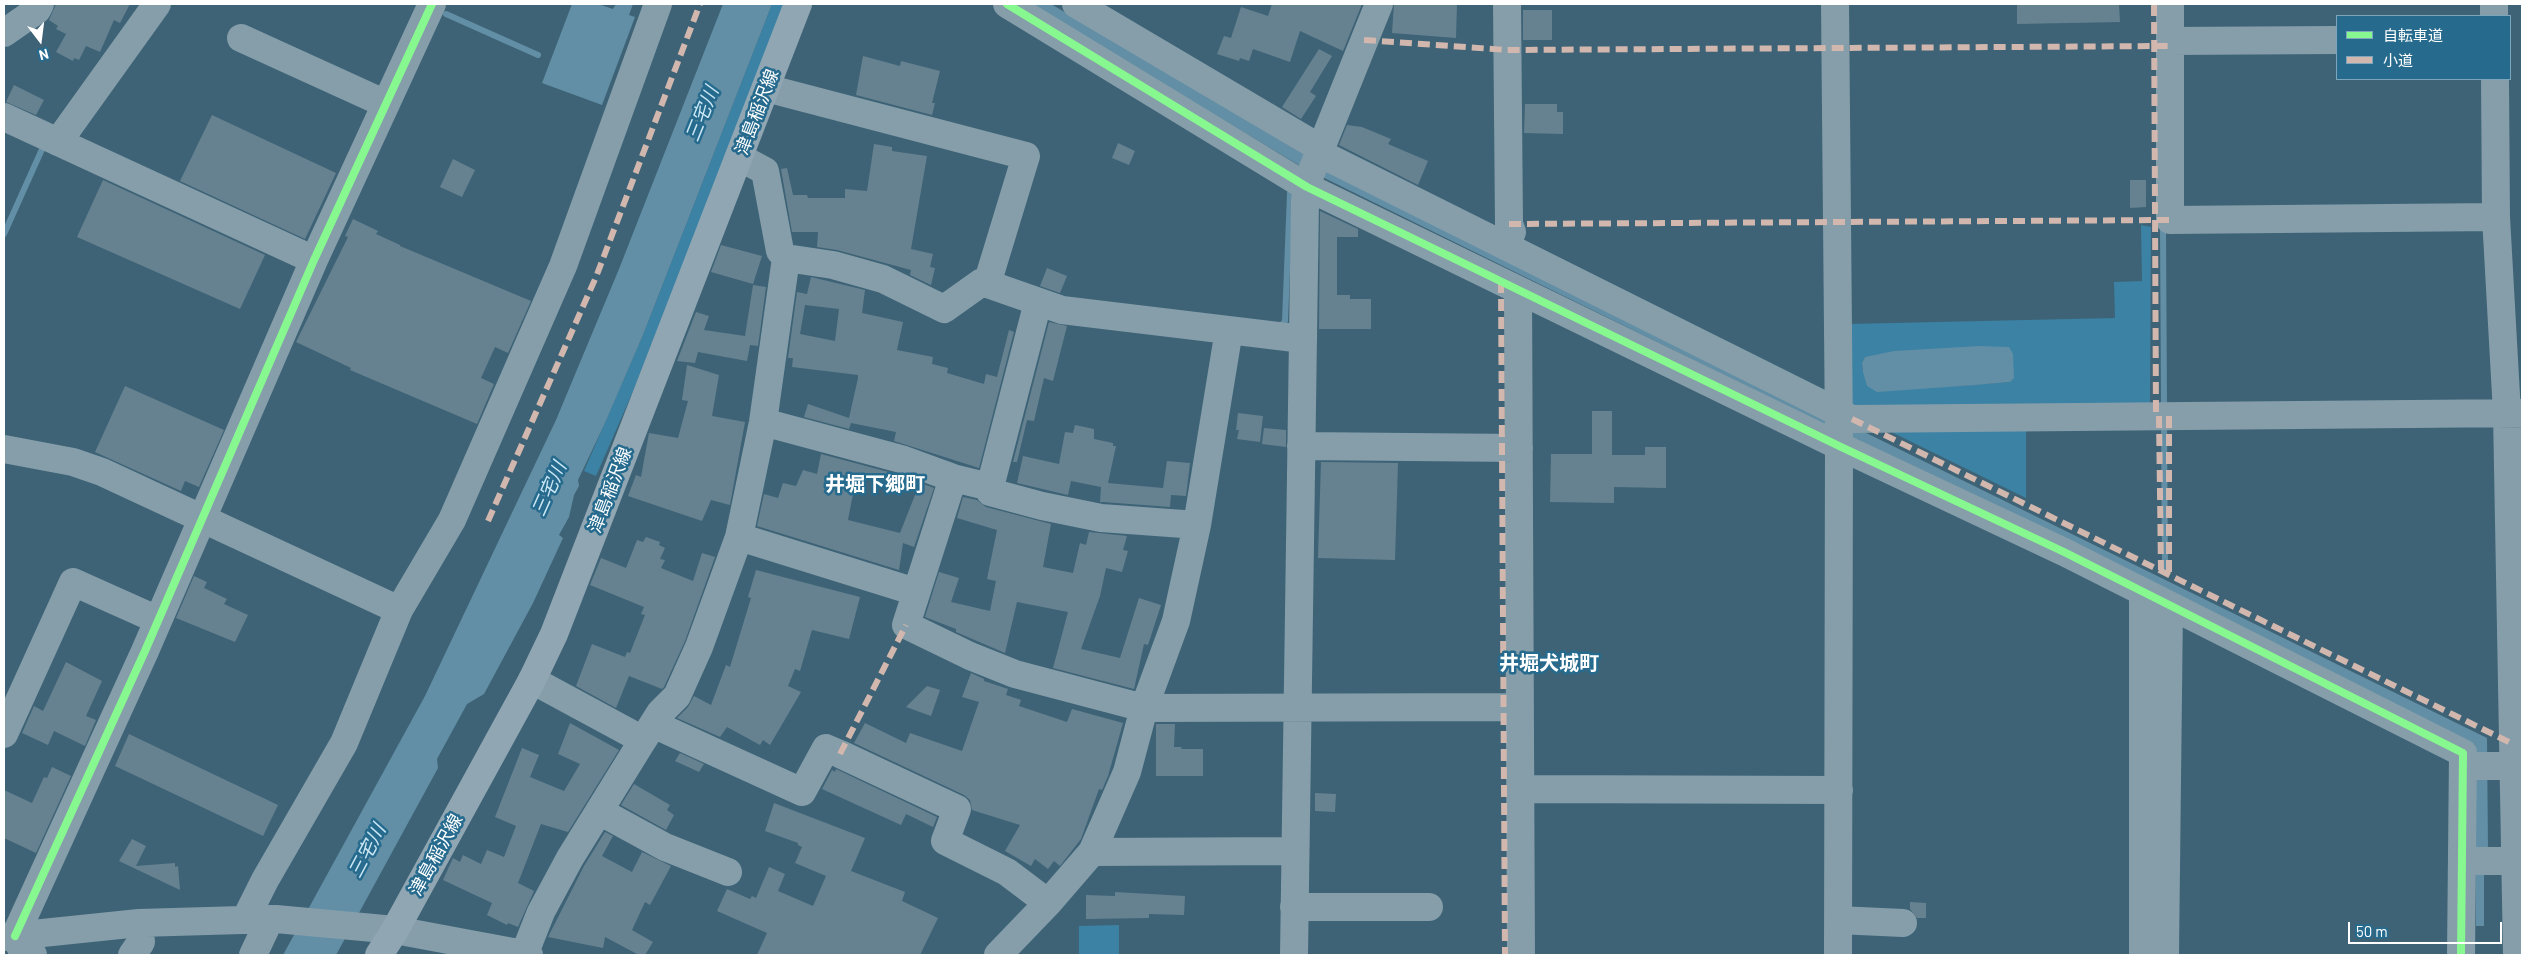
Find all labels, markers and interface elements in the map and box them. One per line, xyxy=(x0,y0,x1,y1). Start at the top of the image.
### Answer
north arrow xyxy=(15,15,65,65)
legend xyxy=(2336,15,2511,80)
text: 自転車道 xyxy=(2383,26,2443,44)
text: N xyxy=(37,46,51,64)
text: 小道 xyxy=(2383,51,2413,69)
street label: 津島稲沢線 xyxy=(731,66,783,158)
water label: 三宅川 xyxy=(681,83,723,145)
street label: 津島稲沢線 xyxy=(584,444,636,536)
water label: 三宅川 xyxy=(527,458,571,520)
district label: 井堀下郷町 xyxy=(825,472,925,496)
district label: 井堀犬城町 xyxy=(1499,651,1599,675)
street label: 津島稲沢線 xyxy=(405,810,467,900)
water label: 三宅川 xyxy=(344,820,390,882)
scale bar xyxy=(2351,912,2505,944)
text: 50 m xyxy=(2356,922,2388,940)

